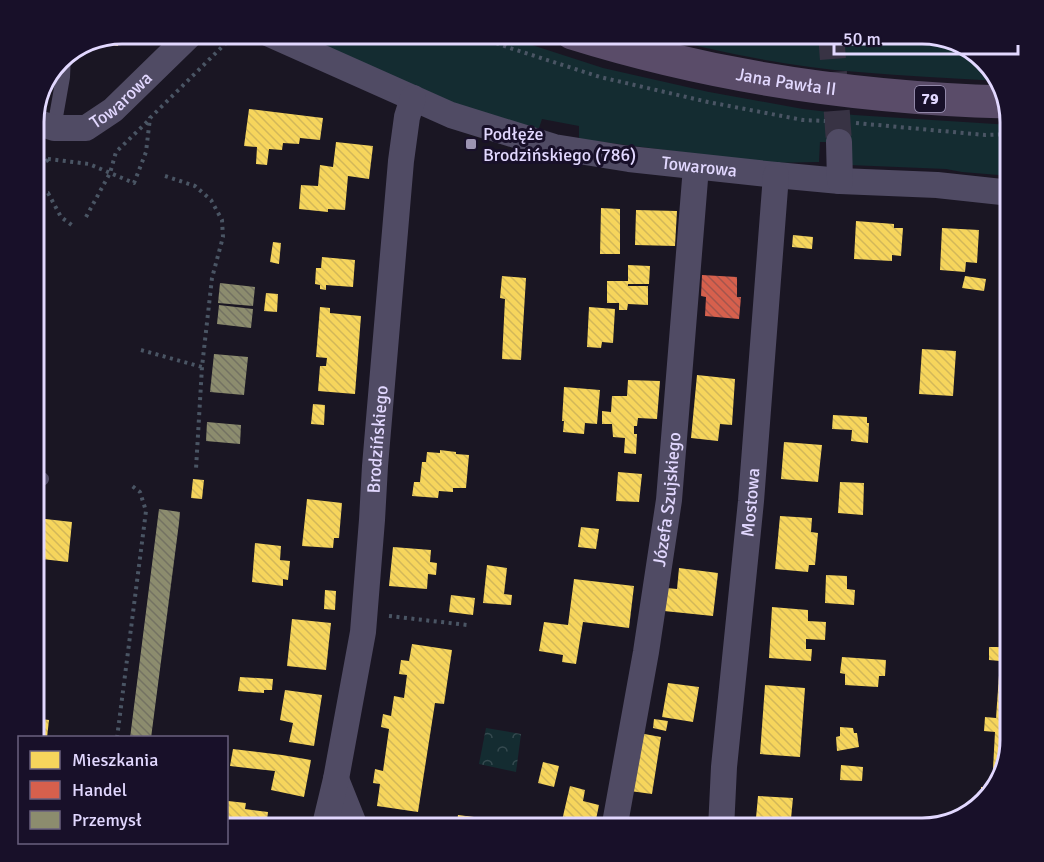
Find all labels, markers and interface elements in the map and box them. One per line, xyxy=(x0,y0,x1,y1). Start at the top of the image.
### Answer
scale bar xyxy=(834,18,1018,56)
text: 50 m xyxy=(843,28,881,50)
street label: Jana Pawła II xyxy=(734,63,838,100)
street label: Towarowa xyxy=(86,67,157,133)
road number: 79 xyxy=(915,86,945,112)
place label: Podłęże Brodzińskiego (786) xyxy=(483,123,636,166)
marker: Podłęże Brodzińskiego (786) xyxy=(464,137,478,151)
street label: Towarowa xyxy=(660,152,738,182)
street label: Brodzińskiego xyxy=(362,385,393,494)
street label: Józefa Szujskiego xyxy=(648,431,685,568)
street label: Mostowa xyxy=(736,467,764,538)
legend xyxy=(18,736,228,844)
text: Mieszkania xyxy=(72,749,158,771)
text: Handel xyxy=(72,779,127,801)
text: Przemysł xyxy=(72,809,142,831)

